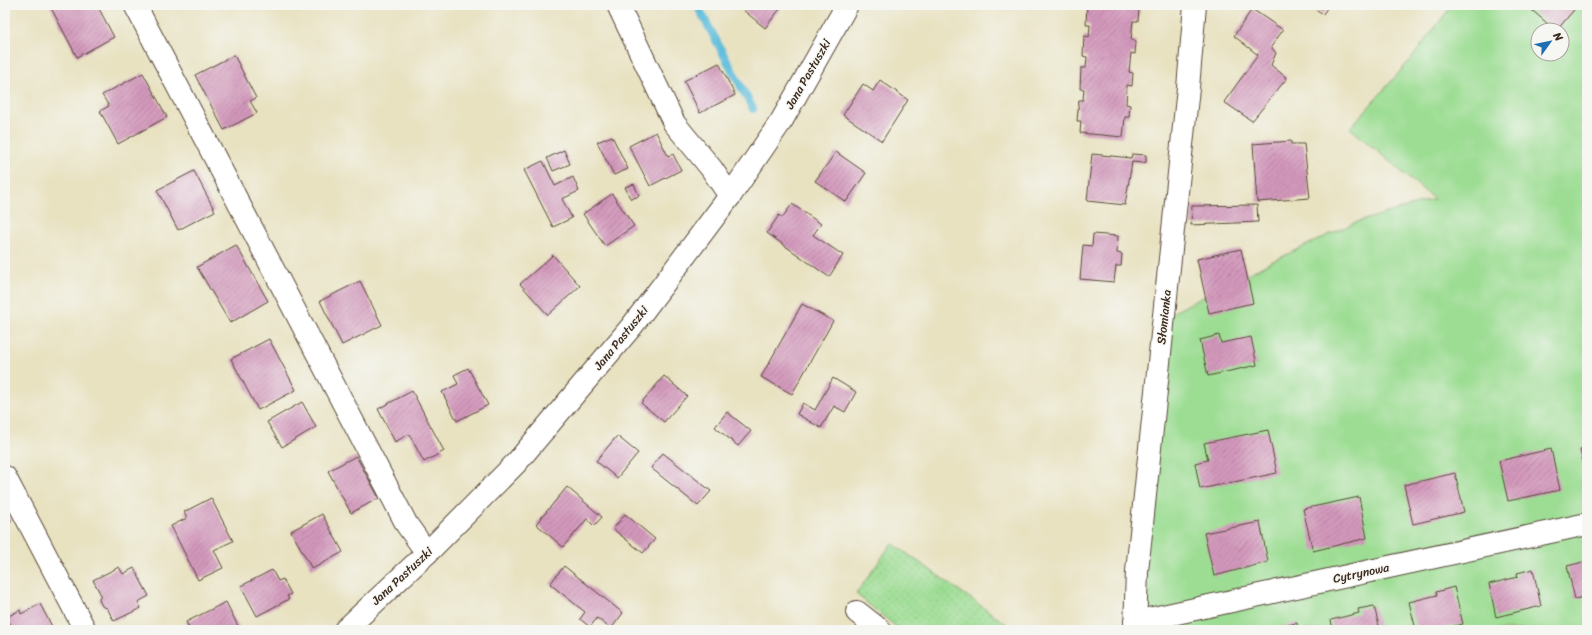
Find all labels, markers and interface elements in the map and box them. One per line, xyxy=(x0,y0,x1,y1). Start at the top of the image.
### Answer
north arrow xyxy=(1530,22,1570,62)
text: N xyxy=(1547,28,1568,46)
street label: Jana Pastuszki xyxy=(778,34,837,114)
street label: Słomianka xyxy=(1150,289,1178,345)
street label: Jana Pastuszki xyxy=(587,300,655,376)
street label: Jana Pastuszki xyxy=(365,541,439,611)
street label: Cytrynowa xyxy=(1331,556,1392,590)

